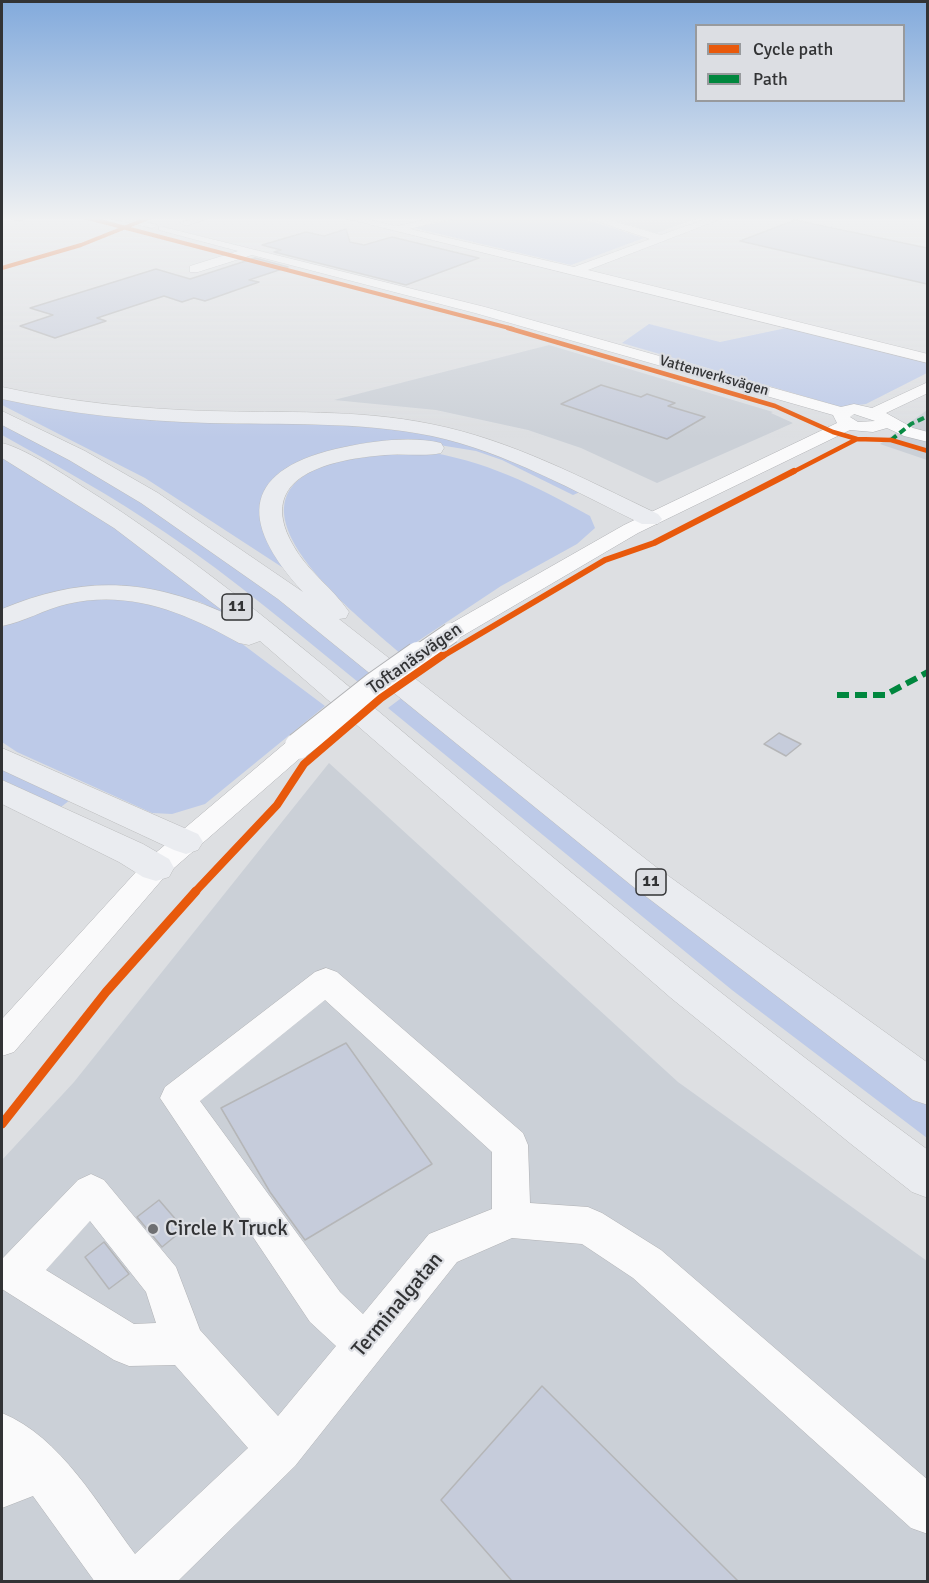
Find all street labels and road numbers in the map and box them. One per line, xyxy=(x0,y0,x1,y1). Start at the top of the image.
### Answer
street label: Vattenverksvägen xyxy=(657,352,771,400)
road number: 11 xyxy=(222,594,252,620)
street label: Toftanäsvägen xyxy=(364,619,466,699)
road number: 11 xyxy=(636,869,666,895)
street label: Terminalgatan xyxy=(347,1248,449,1362)

